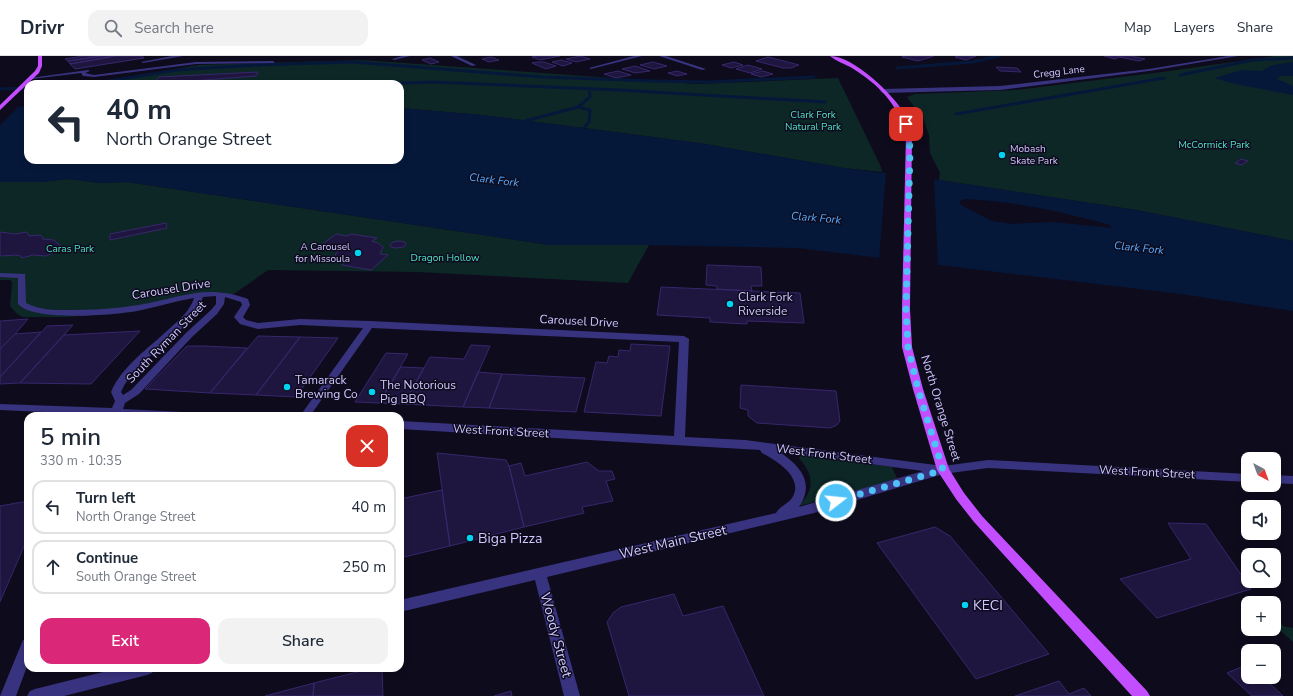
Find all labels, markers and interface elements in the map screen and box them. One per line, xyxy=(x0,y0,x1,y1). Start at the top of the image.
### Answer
search box xyxy=(88,10,368,46)
text: Drivr xyxy=(20,15,64,41)
icon: search xyxy=(102,17,124,39)
text: Search here xyxy=(134,18,214,38)
text: Map xyxy=(1124,18,1151,37)
text: Layers xyxy=(1173,18,1215,37)
text: Share xyxy=(1237,18,1273,37)
street label: Cregg Lane xyxy=(1033,62,1085,82)
text: 40 m xyxy=(106,91,172,129)
icon: left xyxy=(40,96,92,148)
pin xyxy=(889,107,923,141)
park label: Clark Fork Natural Park xyxy=(785,108,842,134)
icon: arrive xyxy=(895,113,917,135)
text: North Orange Street xyxy=(106,127,271,151)
park label: McCormick Park xyxy=(1178,138,1251,152)
place label: Mobash Skate Park xyxy=(1010,142,1059,168)
marker: Mobash Skate Park xyxy=(997,150,1007,160)
water label: Clark Fork xyxy=(468,170,520,191)
water label: Clark Fork xyxy=(790,208,842,228)
water label: Clark Fork xyxy=(1113,238,1165,258)
place label: A Carousel for Missoula xyxy=(295,240,350,266)
park label: Caras Park xyxy=(46,242,95,256)
marker: A Carousel for Missoula xyxy=(353,248,363,258)
park label: Dragon Hollow xyxy=(411,251,480,265)
street label: Carousel Drive xyxy=(131,275,211,303)
place label: Clark Fork Riverside xyxy=(738,289,794,319)
street label: South Ryman Street xyxy=(123,297,210,387)
marker: Clark Fork Riverside xyxy=(725,299,735,309)
street label: Carousel Drive xyxy=(539,311,619,331)
street label: North Orange Street xyxy=(917,353,965,464)
place label: Tamarack Brewing Co xyxy=(295,372,358,402)
place label: The Notorious Pig BBQ xyxy=(380,377,456,407)
marker: Tamarack Brewing Co xyxy=(282,382,292,392)
marker: The Notorious Pig BBQ xyxy=(367,387,377,397)
street label: West Front Street xyxy=(453,420,550,442)
text: 5 min xyxy=(40,421,101,453)
button: close xyxy=(346,425,388,467)
street label: West Front Street xyxy=(775,440,873,468)
text: 330 m · 10:35 xyxy=(40,452,122,470)
north arrow xyxy=(1241,452,1281,492)
map controls xyxy=(1241,452,1281,684)
street label: West Front Street xyxy=(1099,461,1196,483)
position arrow xyxy=(815,480,857,522)
text: Turn left xyxy=(76,488,135,508)
icon: left xyxy=(42,496,64,518)
text: 40 m xyxy=(351,497,386,517)
button: sound xyxy=(1241,500,1281,540)
text: North Orange Street xyxy=(76,508,195,526)
street label: West Main Street xyxy=(617,520,729,564)
place label: Biga Pizza xyxy=(478,529,542,548)
marker: Biga Pizza xyxy=(465,533,475,543)
text: Continue xyxy=(76,548,138,568)
button: search xyxy=(1241,548,1281,588)
icon: ahead xyxy=(42,556,64,578)
text: 250 m xyxy=(342,557,386,577)
text: South Orange Street xyxy=(76,568,196,586)
street label: Woody Street xyxy=(536,590,577,680)
place label: KECI xyxy=(973,596,1003,615)
button: + xyxy=(1241,596,1281,636)
marker: KECI xyxy=(960,600,970,610)
button: Exit xyxy=(40,618,210,664)
button: Share xyxy=(218,618,388,664)
button: − xyxy=(1241,644,1281,684)

